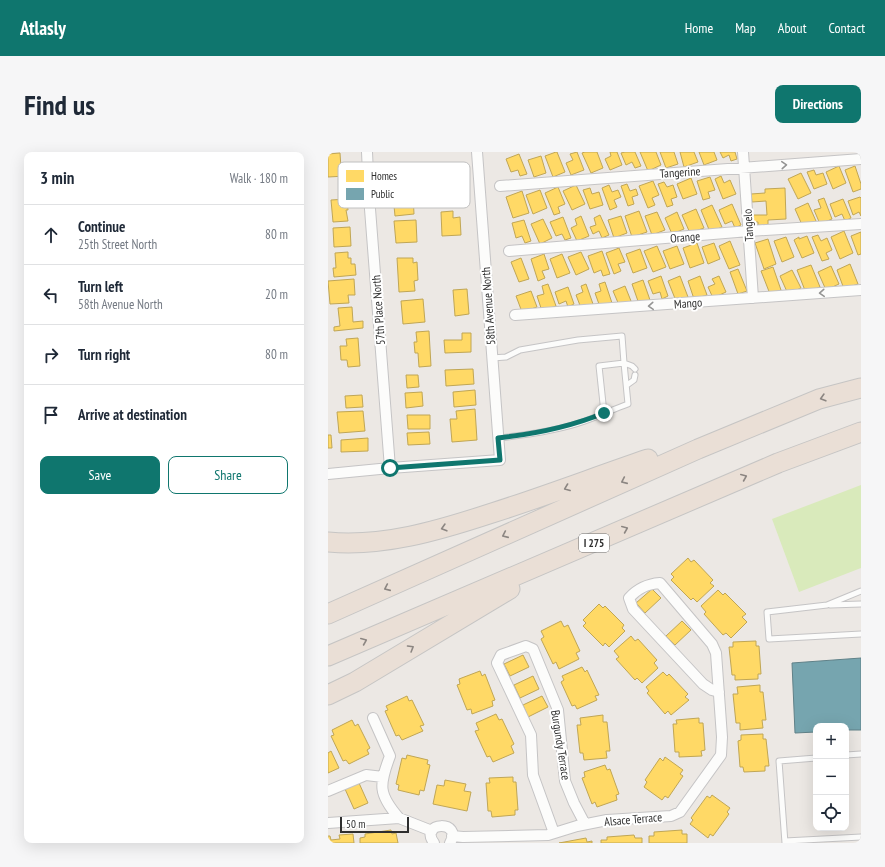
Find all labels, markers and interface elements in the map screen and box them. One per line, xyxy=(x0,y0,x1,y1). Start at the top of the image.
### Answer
text: Atlasly xyxy=(20,16,66,40)
text: Home xyxy=(685,19,713,37)
text: Map xyxy=(735,19,756,37)
text: About xyxy=(778,19,807,37)
text: Contact xyxy=(829,19,865,37)
button: Directions xyxy=(775,85,861,123)
text: Find us xyxy=(24,86,95,123)
one-way arrow xyxy=(781,160,787,169)
legend xyxy=(338,162,470,208)
street label: Tangerine xyxy=(659,163,701,181)
text: 3 min xyxy=(40,167,74,189)
text: Homes xyxy=(371,169,397,183)
text: Walk · 180 m xyxy=(230,170,288,187)
text: Public xyxy=(371,187,394,201)
street label: Tangelo xyxy=(739,208,757,242)
text: Continue xyxy=(78,217,125,236)
icon: ahead xyxy=(40,224,62,246)
text: 80 m xyxy=(265,226,288,243)
street label: Orange xyxy=(669,228,701,246)
text: 25th Street North xyxy=(78,236,157,253)
street label: 58th Avenue North xyxy=(478,266,498,346)
street label: 57th Place North xyxy=(368,274,388,346)
text: Turn left xyxy=(78,277,123,296)
icon: left xyxy=(40,284,62,306)
text: 20 m xyxy=(265,286,288,303)
one-way arrow xyxy=(819,289,825,298)
street label: Mango xyxy=(673,295,703,311)
text: 58th Avenue North xyxy=(78,296,163,313)
one-way arrow xyxy=(648,301,654,310)
icon: right xyxy=(40,344,62,366)
text: Turn right xyxy=(78,345,130,364)
text: 80 m xyxy=(265,346,288,363)
one-way arrow xyxy=(820,393,827,402)
icon: arrive xyxy=(40,404,62,426)
route end xyxy=(595,404,613,422)
text: Arrive at destination xyxy=(78,405,187,424)
button: Save xyxy=(40,456,160,494)
button: Share xyxy=(168,456,288,494)
route start xyxy=(381,459,399,477)
one-way arrow xyxy=(741,474,748,482)
one-way arrow xyxy=(621,476,628,484)
one-way arrow xyxy=(564,483,571,491)
one-way arrow xyxy=(440,523,447,532)
one-way arrow xyxy=(620,526,628,534)
one-way arrow xyxy=(502,530,509,538)
road number: I 275 xyxy=(579,534,609,552)
one-way arrow xyxy=(383,583,391,591)
one-way arrow xyxy=(359,638,367,646)
one-way arrow xyxy=(407,646,414,653)
street label: Burgundy Terrace xyxy=(548,709,574,781)
map controls xyxy=(813,723,849,831)
button: + xyxy=(813,723,849,759)
button: − xyxy=(813,759,849,795)
button: locate xyxy=(813,795,849,831)
street label: Alsace Terrace xyxy=(603,809,663,829)
scale bar xyxy=(340,815,409,834)
text: 50 m xyxy=(346,817,365,831)

